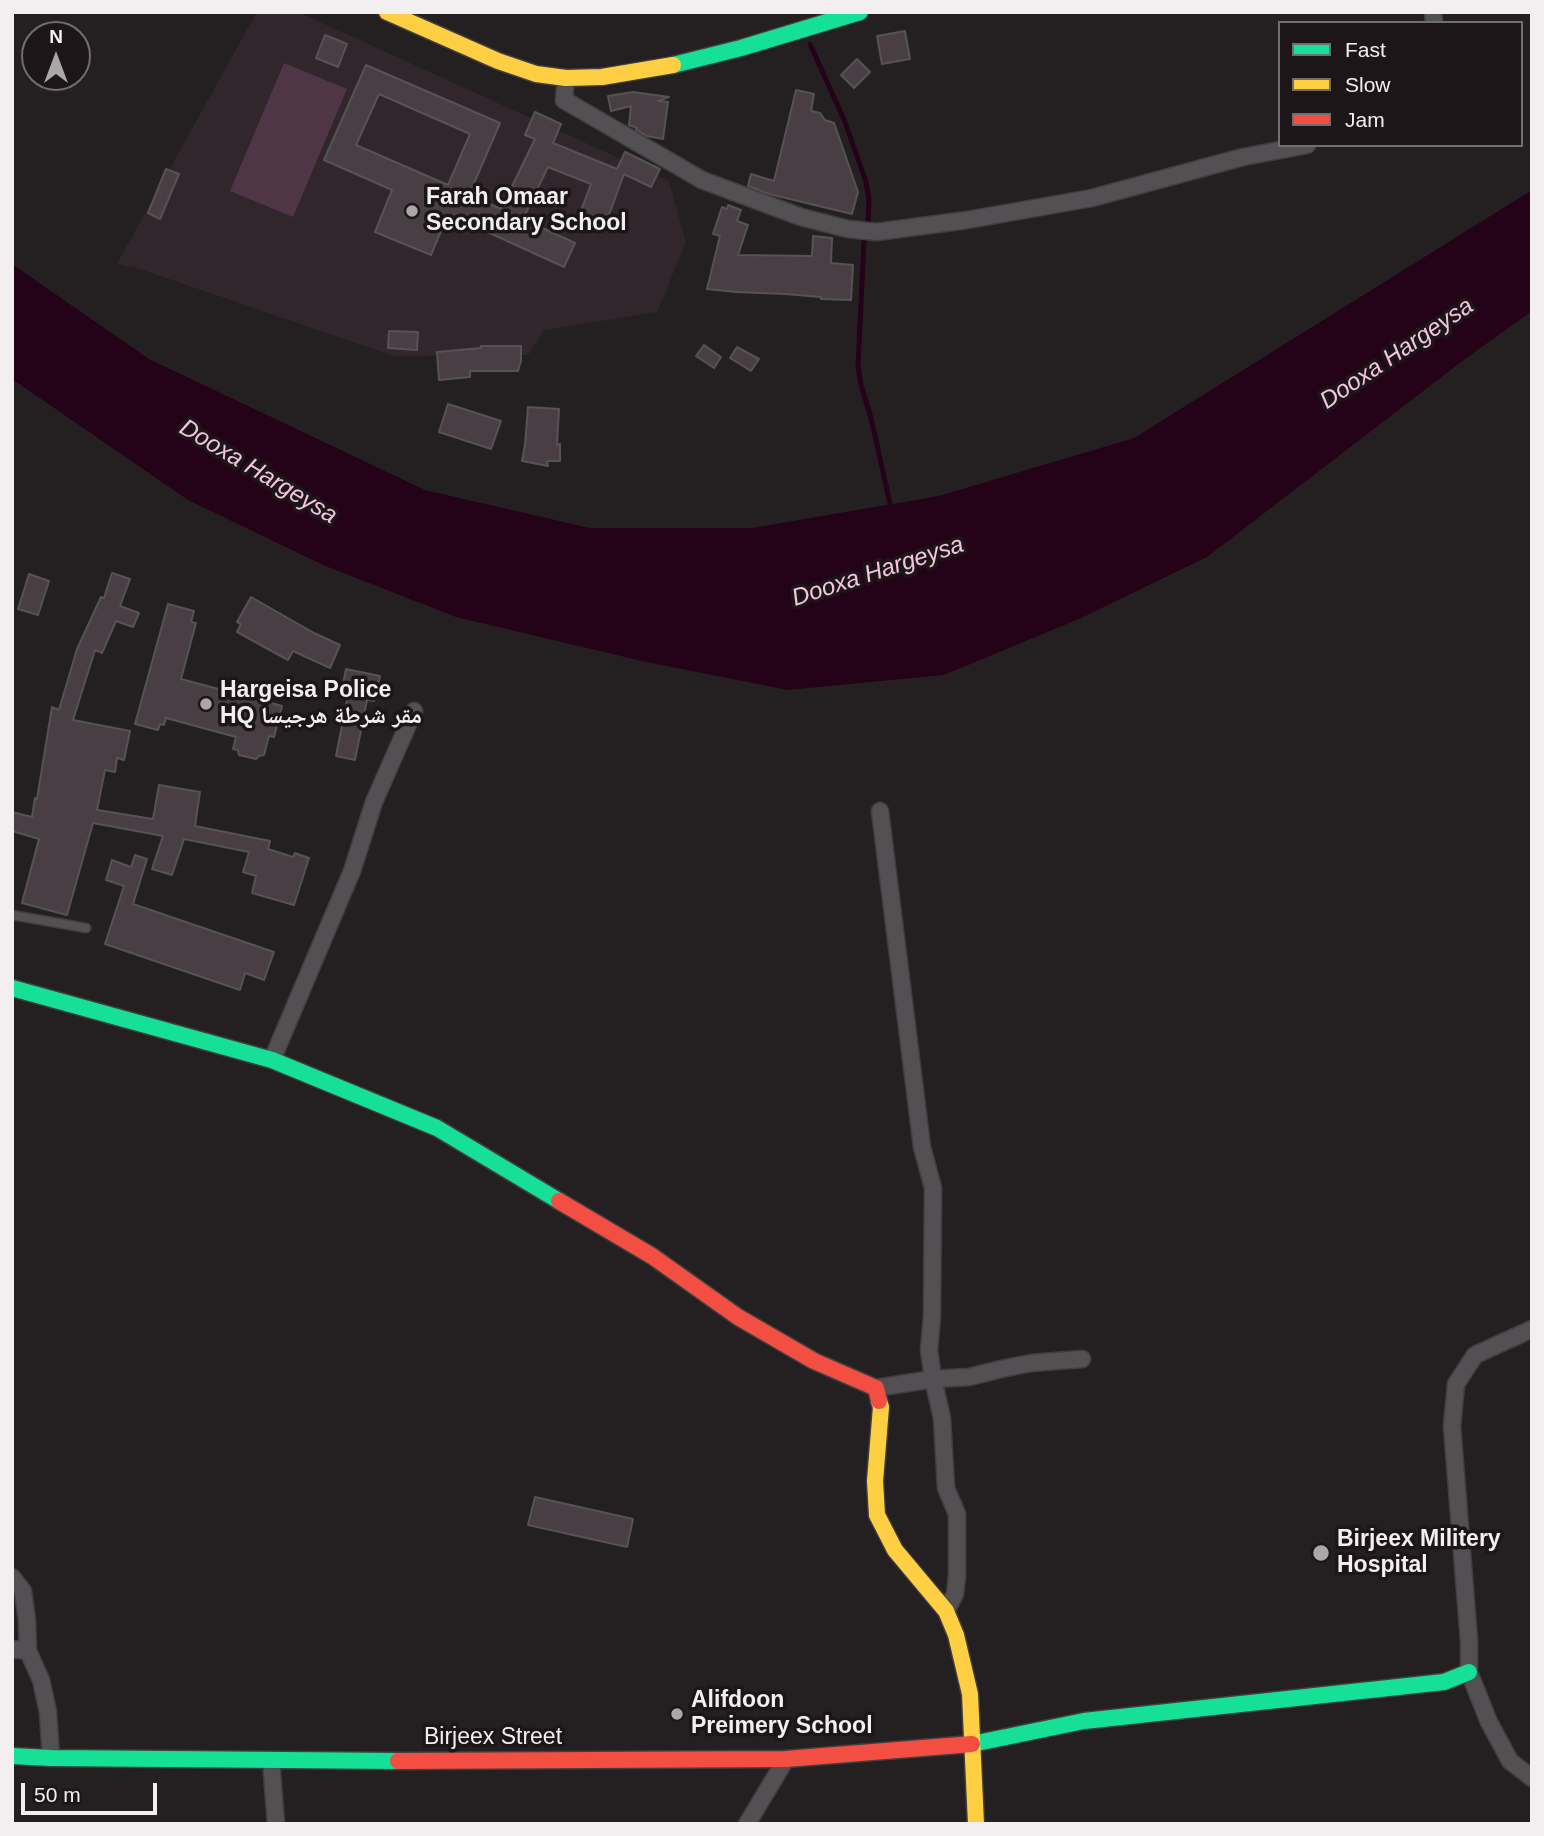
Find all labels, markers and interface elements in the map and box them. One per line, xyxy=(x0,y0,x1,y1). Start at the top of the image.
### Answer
north arrow xyxy=(21,21,91,91)
legend xyxy=(1278,21,1523,147)
text: N xyxy=(49,26,63,47)
text: Fast xyxy=(1345,38,1386,61)
text: Slow xyxy=(1345,73,1391,96)
text: Jam xyxy=(1345,108,1385,131)
place label: Farah Omaar Secondary School xyxy=(426,184,627,238)
marker: Farah Omaar Secondary School xyxy=(404,203,420,219)
water label: Dooxa Hargeysa xyxy=(1315,292,1479,416)
water label: Dooxa Hargeysa xyxy=(174,414,342,530)
water label: Dooxa Hargeysa xyxy=(789,531,967,613)
place label: Hargeisa Police HQ مقر شرطة هرجيسا xyxy=(220,677,422,731)
marker: Hargeisa Police HQ مقر شرطة هرجيسا xyxy=(198,696,214,712)
place label: Birjeex Militery Hospital xyxy=(1337,1526,1501,1580)
marker: Birjeex Militery Hospital xyxy=(1311,1543,1331,1563)
place label: Alifdoon Preimery School xyxy=(691,1687,873,1741)
marker: Alifdoon Preimery School xyxy=(669,1706,685,1722)
street label: Birjeex Street xyxy=(424,1724,562,1752)
scale bar xyxy=(24,1770,161,1814)
text: 50 m xyxy=(34,1783,81,1806)

